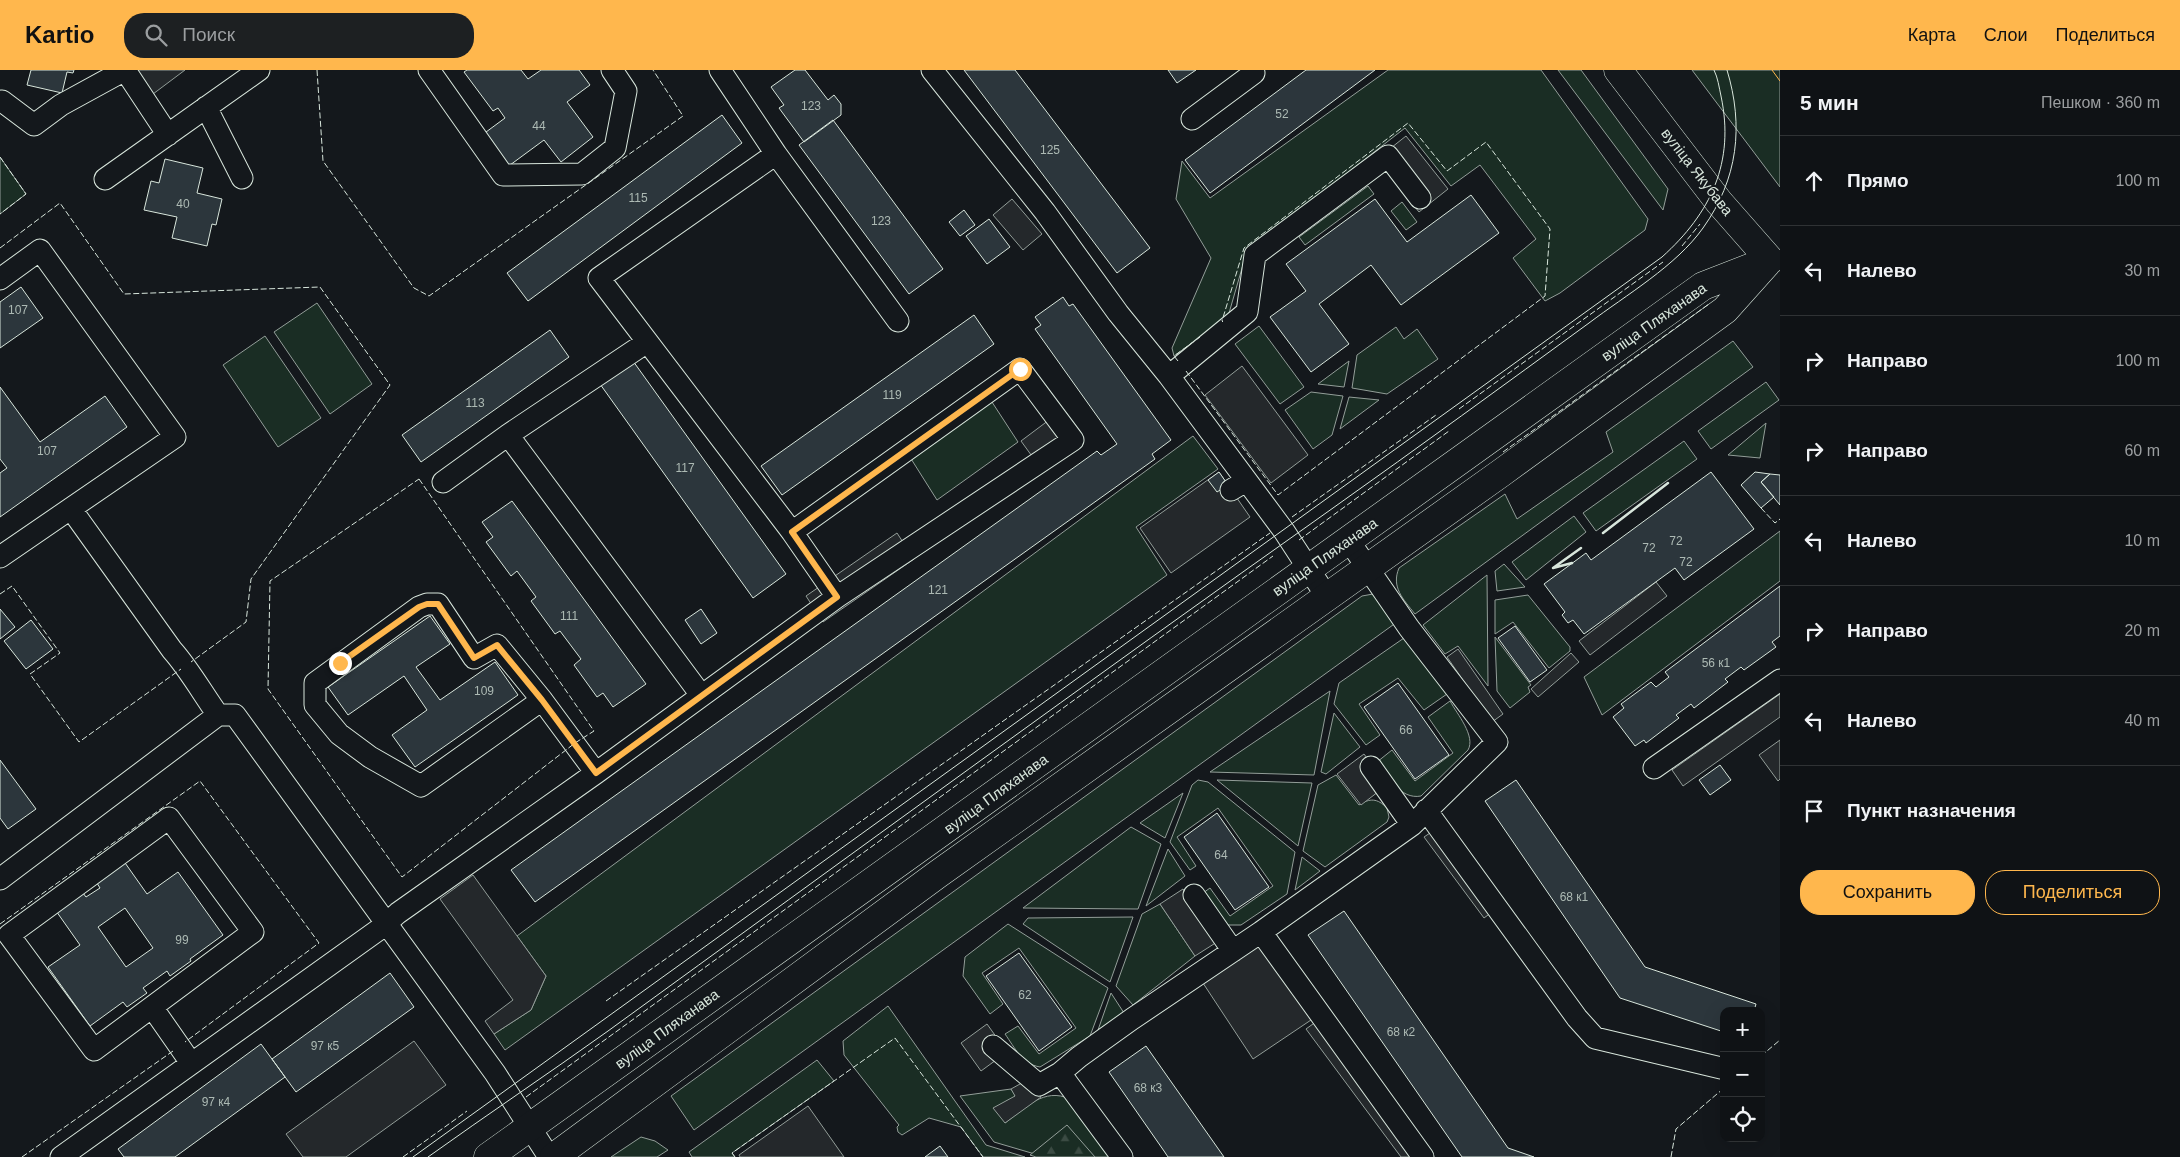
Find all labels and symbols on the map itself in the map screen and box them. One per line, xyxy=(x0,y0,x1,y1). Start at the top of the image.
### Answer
house number: 123 xyxy=(801,99,821,113)
house number: 52 xyxy=(1275,107,1289,121)
house number: 44 xyxy=(532,119,546,133)
street label: вуліца Якубава xyxy=(1658,125,1737,219)
house number: 125 xyxy=(1040,143,1060,157)
house number: 115 xyxy=(628,191,648,205)
house number: 40 xyxy=(176,197,190,211)
house number: 123 xyxy=(871,214,891,228)
street label: вуліца Пляханава xyxy=(1598,279,1710,364)
house number: 107 xyxy=(8,303,28,317)
route start xyxy=(1009,358,1032,381)
house number: 119 xyxy=(882,388,902,402)
house number: 113 xyxy=(465,396,485,410)
house number: 107 xyxy=(37,444,57,458)
house number: 117 xyxy=(675,461,695,475)
street label: вуліца Пляханава xyxy=(1269,514,1381,599)
house number: 72 xyxy=(1669,534,1683,548)
house number: 72 xyxy=(1642,541,1656,555)
house number: 72 xyxy=(1679,555,1693,569)
house number: 121 xyxy=(928,583,948,597)
house number: 111 xyxy=(560,609,578,623)
route end xyxy=(329,652,352,675)
house number: 56 к1 xyxy=(1702,656,1731,670)
house number: 109 xyxy=(474,684,494,698)
house number: 66 xyxy=(1399,723,1413,737)
street label: вуліца Пляханава xyxy=(941,750,1051,837)
house number: 64 xyxy=(1214,848,1228,862)
house number: 68 к1 xyxy=(1560,890,1589,904)
house number: 99 xyxy=(175,933,189,947)
street label: вуліца Пляханава xyxy=(612,985,722,1072)
house number: 62 xyxy=(1018,988,1032,1002)
house number: 68 к2 xyxy=(1387,1025,1416,1039)
house number: 97 к5 xyxy=(311,1039,340,1053)
house number: 68 к3 xyxy=(1134,1081,1163,1095)
house number: 97 к4 xyxy=(202,1095,231,1109)

